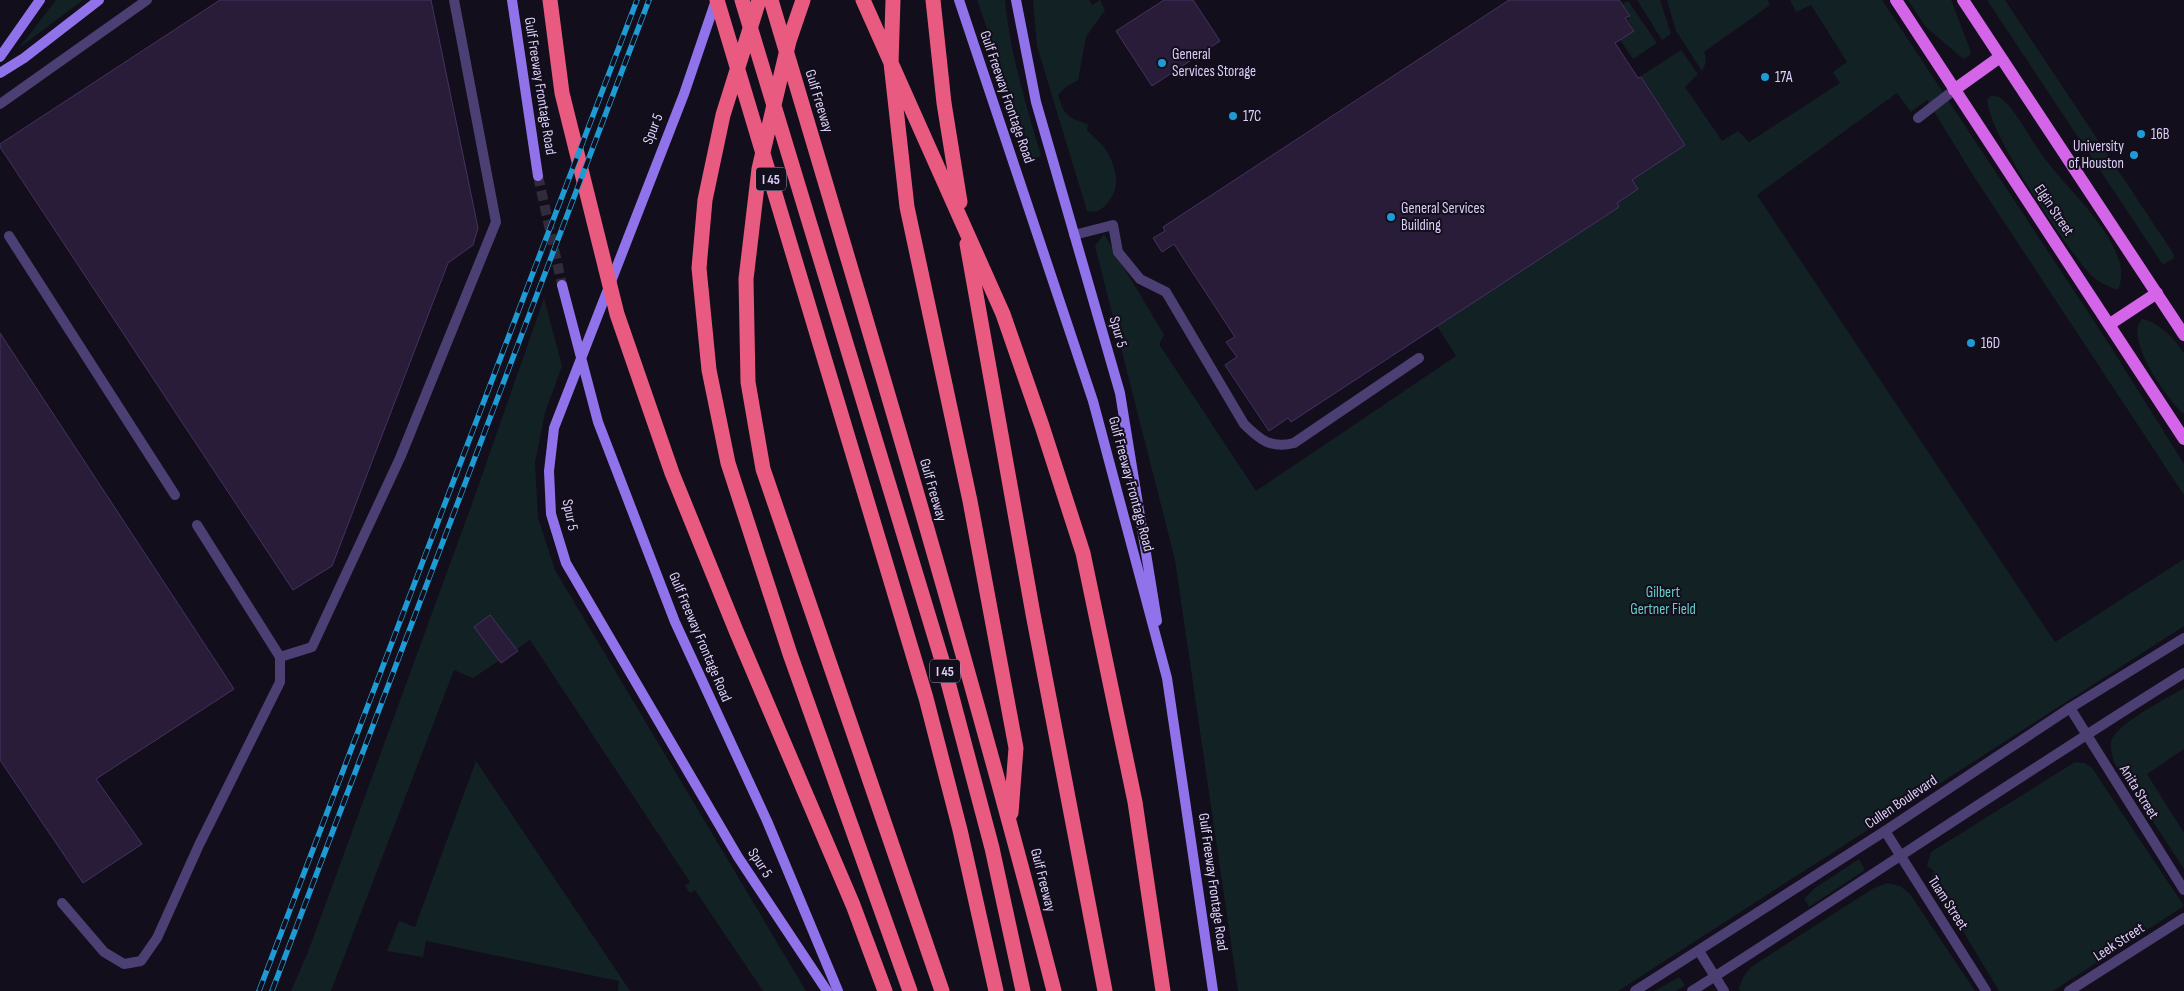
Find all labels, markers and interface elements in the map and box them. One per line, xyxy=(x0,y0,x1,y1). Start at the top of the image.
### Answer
street label: Gulf Freeway Frontage Road xyxy=(520,16,560,156)
street label: Gulf Freeway Frontage Road xyxy=(975,28,1039,166)
place label: General Services Storage xyxy=(1172,45,1256,81)
marker: General Services Storage xyxy=(1156,57,1168,69)
street label: Gulf Freeway xyxy=(800,67,838,135)
place label: 17A xyxy=(1775,68,1793,87)
marker: 17A xyxy=(1759,71,1771,83)
place label: 17C xyxy=(1243,107,1261,126)
marker: 17C xyxy=(1227,110,1239,122)
street label: Spur 5 xyxy=(638,111,668,147)
place label: 16B xyxy=(2151,125,2170,144)
marker: 16B xyxy=(2135,128,2147,140)
place label: University of Houston xyxy=(2068,137,2124,173)
marker: University of Houston xyxy=(2128,149,2140,161)
road number: I 45 xyxy=(756,168,786,190)
street label: Elgin Street xyxy=(2030,181,2078,240)
place label: General Services Building xyxy=(1401,199,1485,235)
marker: General Services Building xyxy=(1385,211,1397,223)
street label: Spur 5 xyxy=(1105,314,1131,350)
place label: 16D xyxy=(1981,334,2000,353)
marker: 16D xyxy=(1965,337,1977,349)
street label: Gulf Freeway Frontage Road xyxy=(1104,414,1158,554)
street label: Gulf Freeway xyxy=(915,456,951,524)
street label: Spur 5 xyxy=(558,498,582,532)
street label: Gulf Freeway Frontage Road xyxy=(664,569,736,705)
park label: Gilbert Gertner Field xyxy=(1630,583,1696,619)
road number: I 45 xyxy=(930,659,960,682)
street label: Anita Street xyxy=(2114,761,2163,823)
street label: Cullen Boulevard xyxy=(1861,771,1941,833)
street label: Gulf Freeway Frontage Road xyxy=(1194,812,1232,952)
street label: Spur 5 xyxy=(743,845,777,881)
street label: Gulf Freeway xyxy=(1026,846,1060,914)
street label: Tuam Street xyxy=(1923,872,1973,934)
street label: Leek Street xyxy=(2090,918,2149,966)

